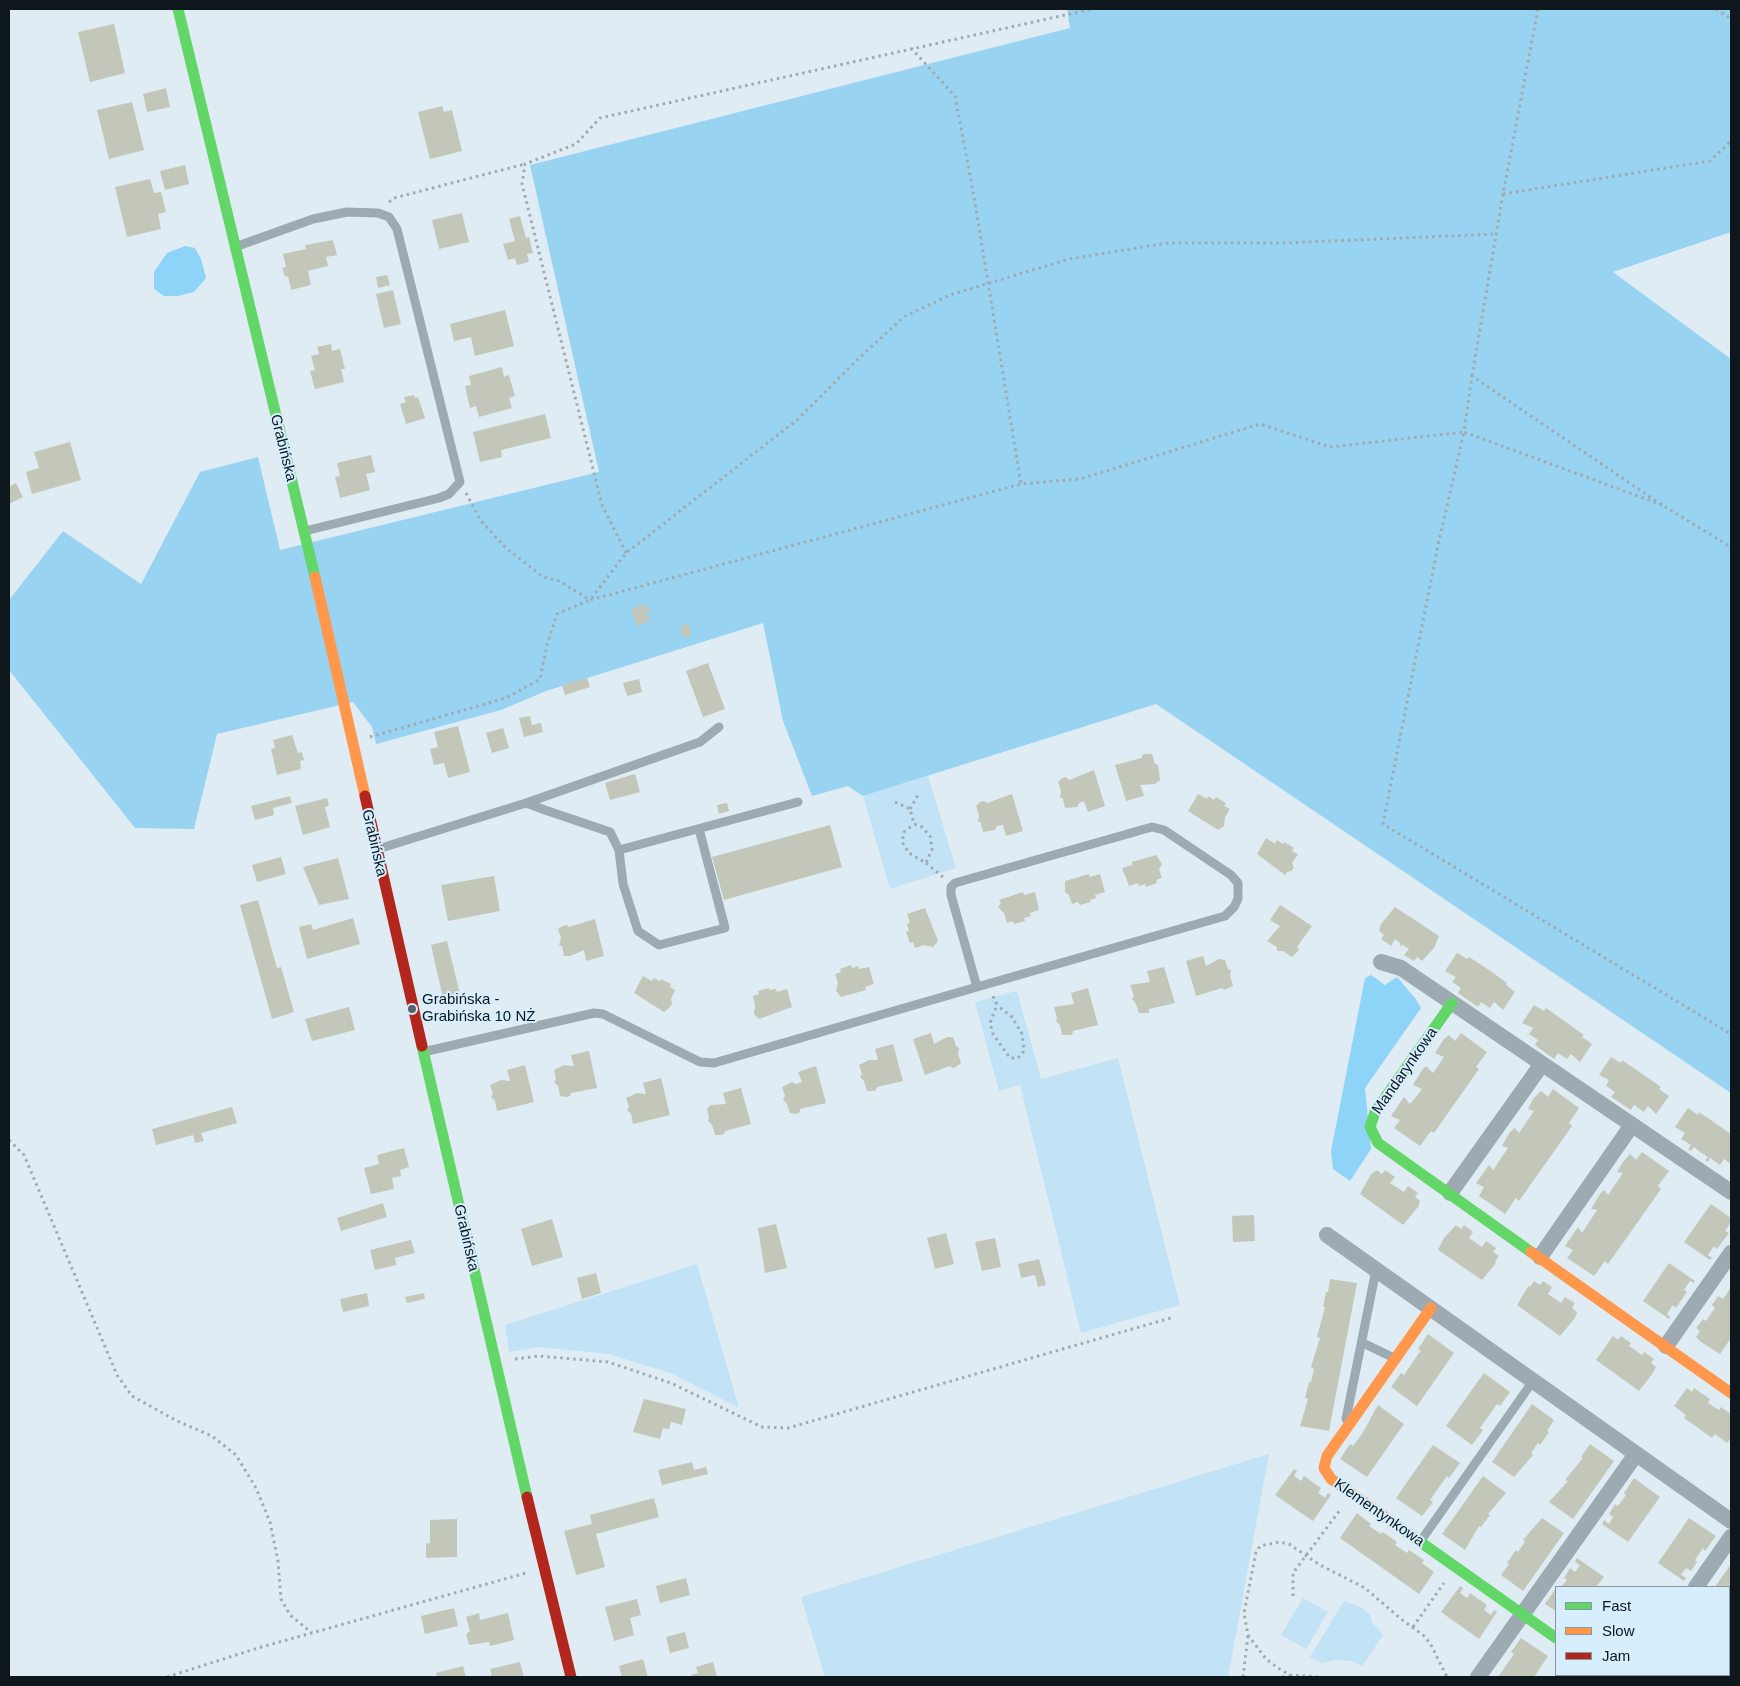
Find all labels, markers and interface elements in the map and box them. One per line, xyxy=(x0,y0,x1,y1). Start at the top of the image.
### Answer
street label: Grabińska xyxy=(266,413,300,483)
street label: Grabińska xyxy=(358,808,390,878)
place label: Grabińska - Grabińska 10 NŻ xyxy=(422,991,535,1026)
marker: Grabińska - Grabińska 10 NŻ xyxy=(406,1003,418,1015)
street label: Mandarynkowa xyxy=(1368,1024,1442,1118)
street label: Grabińska xyxy=(450,1203,482,1273)
street label: Klementynkowa xyxy=(1330,1475,1428,1551)
legend xyxy=(1555,1586,1730,1676)
text: Fast xyxy=(1602,1597,1631,1614)
text: Slow xyxy=(1602,1622,1635,1639)
text: Jam xyxy=(1602,1647,1630,1664)

